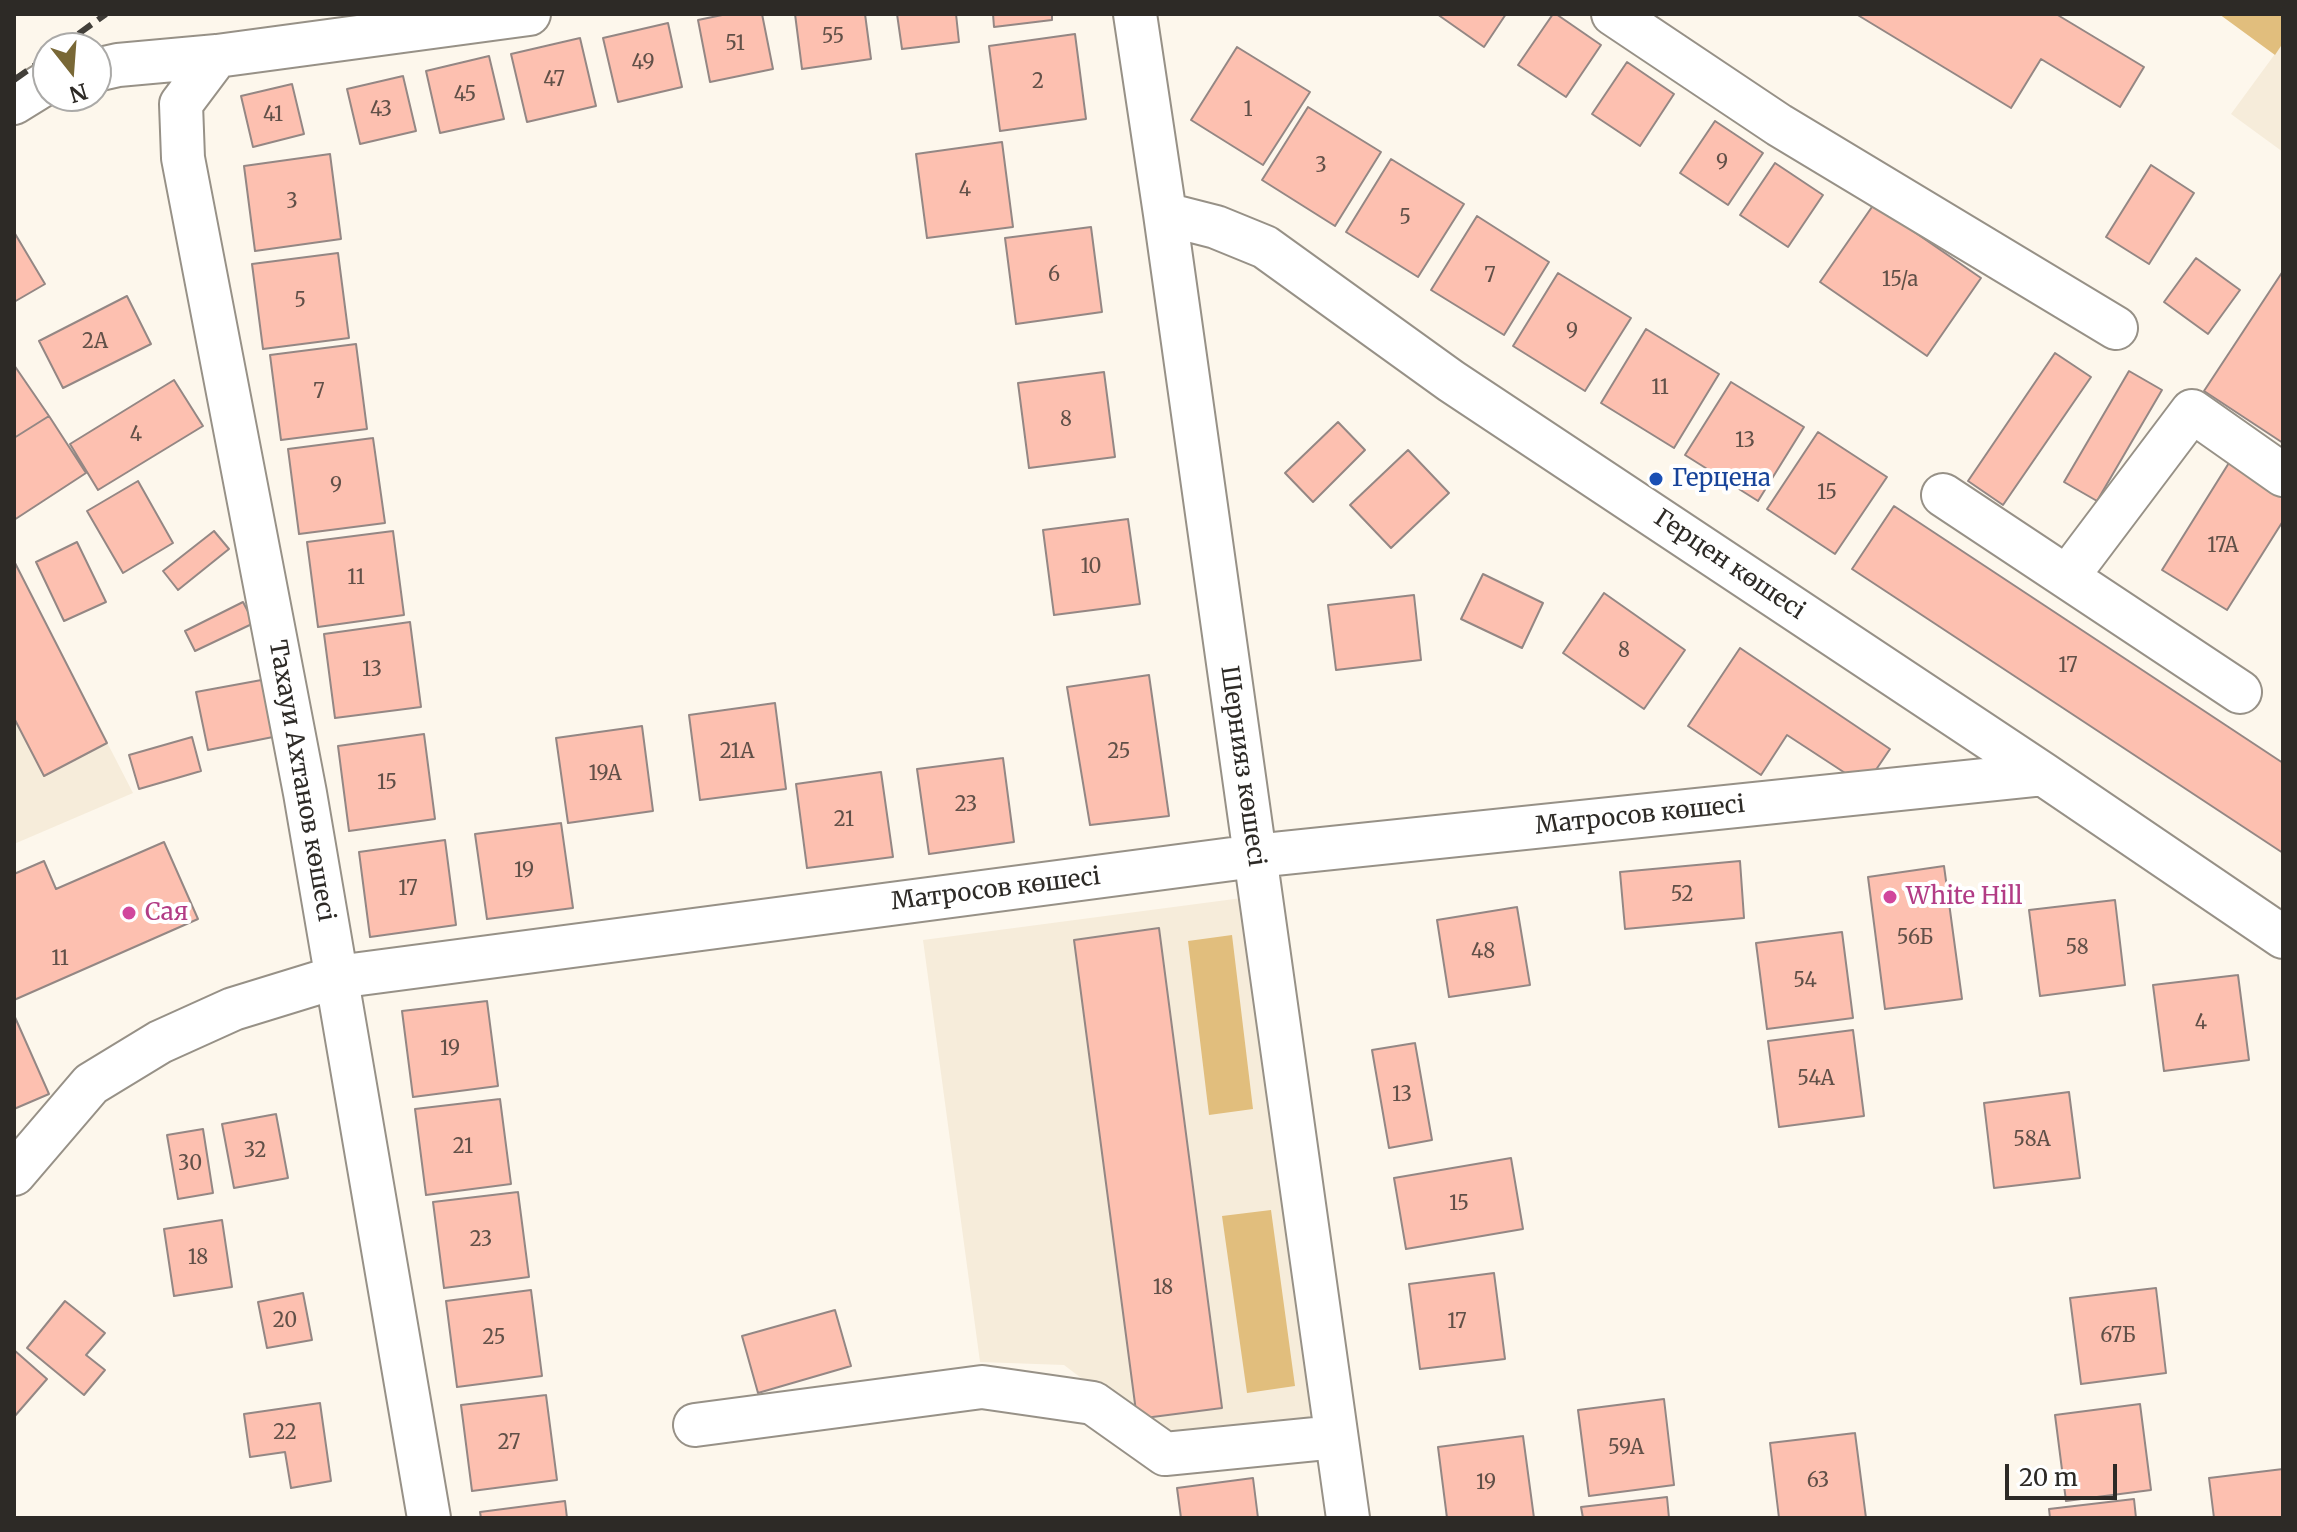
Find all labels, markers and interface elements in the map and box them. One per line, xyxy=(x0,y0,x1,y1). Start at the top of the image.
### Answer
house number: 55 xyxy=(822,25,844,49)
north arrow xyxy=(32,32,112,112)
house number: 51 xyxy=(725,32,745,56)
house number: 49 xyxy=(631,51,655,75)
house number: 47 xyxy=(543,68,565,92)
house number: 2 xyxy=(1032,70,1044,94)
text: N xyxy=(66,77,91,109)
house number: 45 xyxy=(454,83,476,107)
house number: 43 xyxy=(370,98,392,122)
house number: 1 xyxy=(1243,98,1253,122)
house number: 41 xyxy=(263,103,283,127)
house number: 9 xyxy=(1716,151,1728,175)
house number: 3 xyxy=(1315,154,1327,178)
house number: 4 xyxy=(959,178,971,202)
house number: 3 xyxy=(286,190,298,214)
house number: 5 xyxy=(1399,206,1411,230)
house number: 6 xyxy=(1048,263,1060,287)
house number: 7 xyxy=(1484,264,1496,288)
house number: 15/а xyxy=(1882,268,1918,292)
house number: 5 xyxy=(294,289,306,313)
house number: 9 xyxy=(1566,320,1578,344)
house number: 2А xyxy=(82,330,108,354)
house number: 11 xyxy=(1651,376,1669,400)
house number: 7 xyxy=(313,380,325,404)
house number: 8 xyxy=(1060,408,1072,432)
house number: 4 xyxy=(130,423,142,447)
house number: 13 xyxy=(1735,429,1755,453)
place label: Герцена xyxy=(1672,465,1771,493)
marker: Герцена xyxy=(1647,470,1665,488)
house number: 9 xyxy=(330,474,342,498)
house number: 15 xyxy=(1817,481,1837,505)
street label: Герцен көшесі xyxy=(1648,504,1810,626)
house number: 17А xyxy=(2207,534,2239,558)
house number: 10 xyxy=(1080,555,1102,579)
house number: 11 xyxy=(347,566,365,590)
street label: Тахауи Ахтанов көшесі xyxy=(262,638,340,924)
house number: 8 xyxy=(1618,639,1630,663)
house number: 17 xyxy=(2058,654,2078,678)
house number: 13 xyxy=(362,658,382,682)
street label: Шернияз көшесі xyxy=(1214,664,1270,868)
house number: 21А xyxy=(720,740,754,764)
house number: 25 xyxy=(1108,740,1130,764)
house number: 19А xyxy=(588,762,622,786)
house number: 15 xyxy=(377,771,397,795)
street label: Матросов көшесі xyxy=(1534,791,1746,841)
house number: 23 xyxy=(955,793,977,817)
house number: 21 xyxy=(834,808,854,832)
house number: 19 xyxy=(514,859,534,883)
street label: Матросов көшесі xyxy=(890,863,1102,917)
house number: 17 xyxy=(398,877,418,901)
house number: 52 xyxy=(1671,883,1693,907)
place label: White Hill xyxy=(1906,883,2023,911)
marker: White Hill xyxy=(1881,888,1899,906)
place label: Сая xyxy=(145,899,188,927)
marker: Сая xyxy=(120,904,138,922)
house number: 56Б xyxy=(1897,926,1933,950)
house number: 58 xyxy=(2065,936,2089,960)
house number: 48 xyxy=(1471,940,1495,964)
house number: 11 xyxy=(51,947,69,971)
house number: 54 xyxy=(1793,969,1817,993)
house number: 4 xyxy=(2195,1011,2207,1035)
house number: 19 xyxy=(440,1037,460,1061)
house number: 54А xyxy=(1797,1067,1835,1091)
house number: 13 xyxy=(1392,1083,1412,1107)
house number: 58А xyxy=(2013,1128,2051,1152)
house number: 21 xyxy=(453,1135,473,1159)
house number: 32 xyxy=(244,1139,266,1163)
house number: 30 xyxy=(178,1152,202,1176)
house number: 15 xyxy=(1449,1192,1469,1216)
house number: 23 xyxy=(470,1228,492,1252)
house number: 18 xyxy=(188,1246,208,1270)
house number: 18 xyxy=(1153,1276,1173,1300)
house number: 20 xyxy=(273,1309,297,1333)
house number: 17 xyxy=(1447,1310,1467,1334)
house number: 67Б xyxy=(2100,1324,2136,1348)
house number: 25 xyxy=(483,1326,505,1350)
house number: 22 xyxy=(273,1421,297,1445)
house number: 27 xyxy=(498,1431,520,1455)
house number: 59А xyxy=(1608,1436,1644,1460)
scale bar xyxy=(2009,1448,2121,1498)
text: 20 m xyxy=(2019,1462,2078,1493)
house number: 63 xyxy=(1807,1469,1829,1493)
house number: 19 xyxy=(1476,1471,1496,1495)

